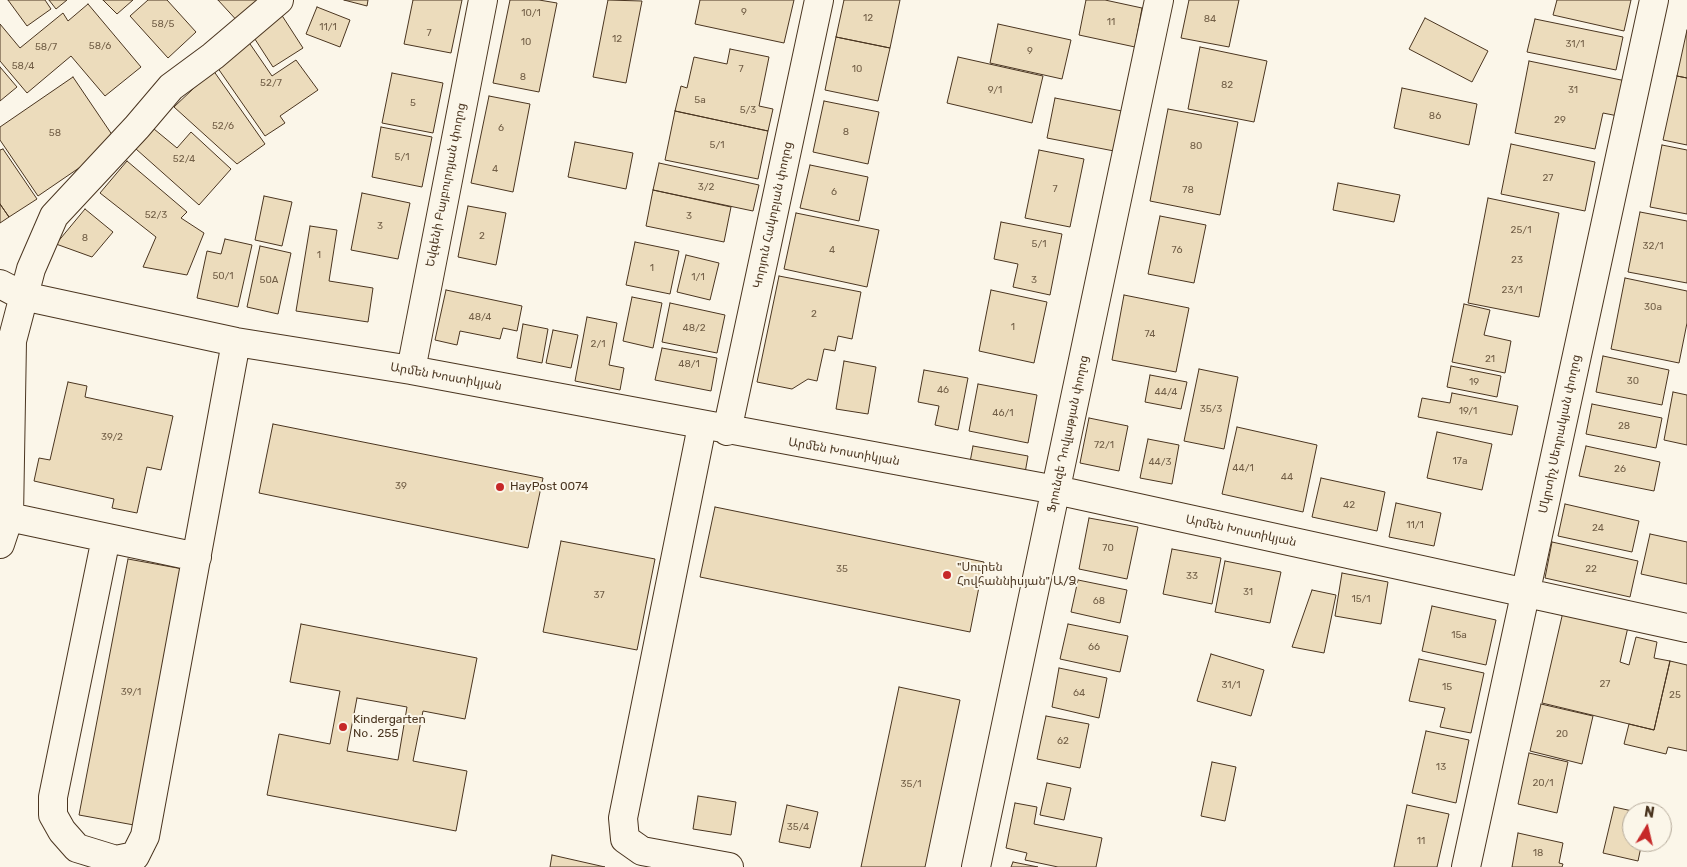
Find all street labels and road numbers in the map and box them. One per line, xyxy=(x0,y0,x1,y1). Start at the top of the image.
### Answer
street label: Եվգենի Բայբուրդյան փողոց xyxy=(423,102,469,268)
street label: Կորյուն Հակոբյան փողոց xyxy=(750,140,796,290)
street label: Մկրտիչ Սեդրակյան փողոց xyxy=(1536,353,1584,515)
street label: Ֆրունզե Դովլաթյան փողոց xyxy=(1044,354,1092,514)
street label: Արմեն Խոստիկյան xyxy=(389,360,503,394)
street label: Արմեն Խոստիկյան xyxy=(787,435,901,469)
street label: Արմեն Խոստիկյան xyxy=(1184,512,1298,550)

